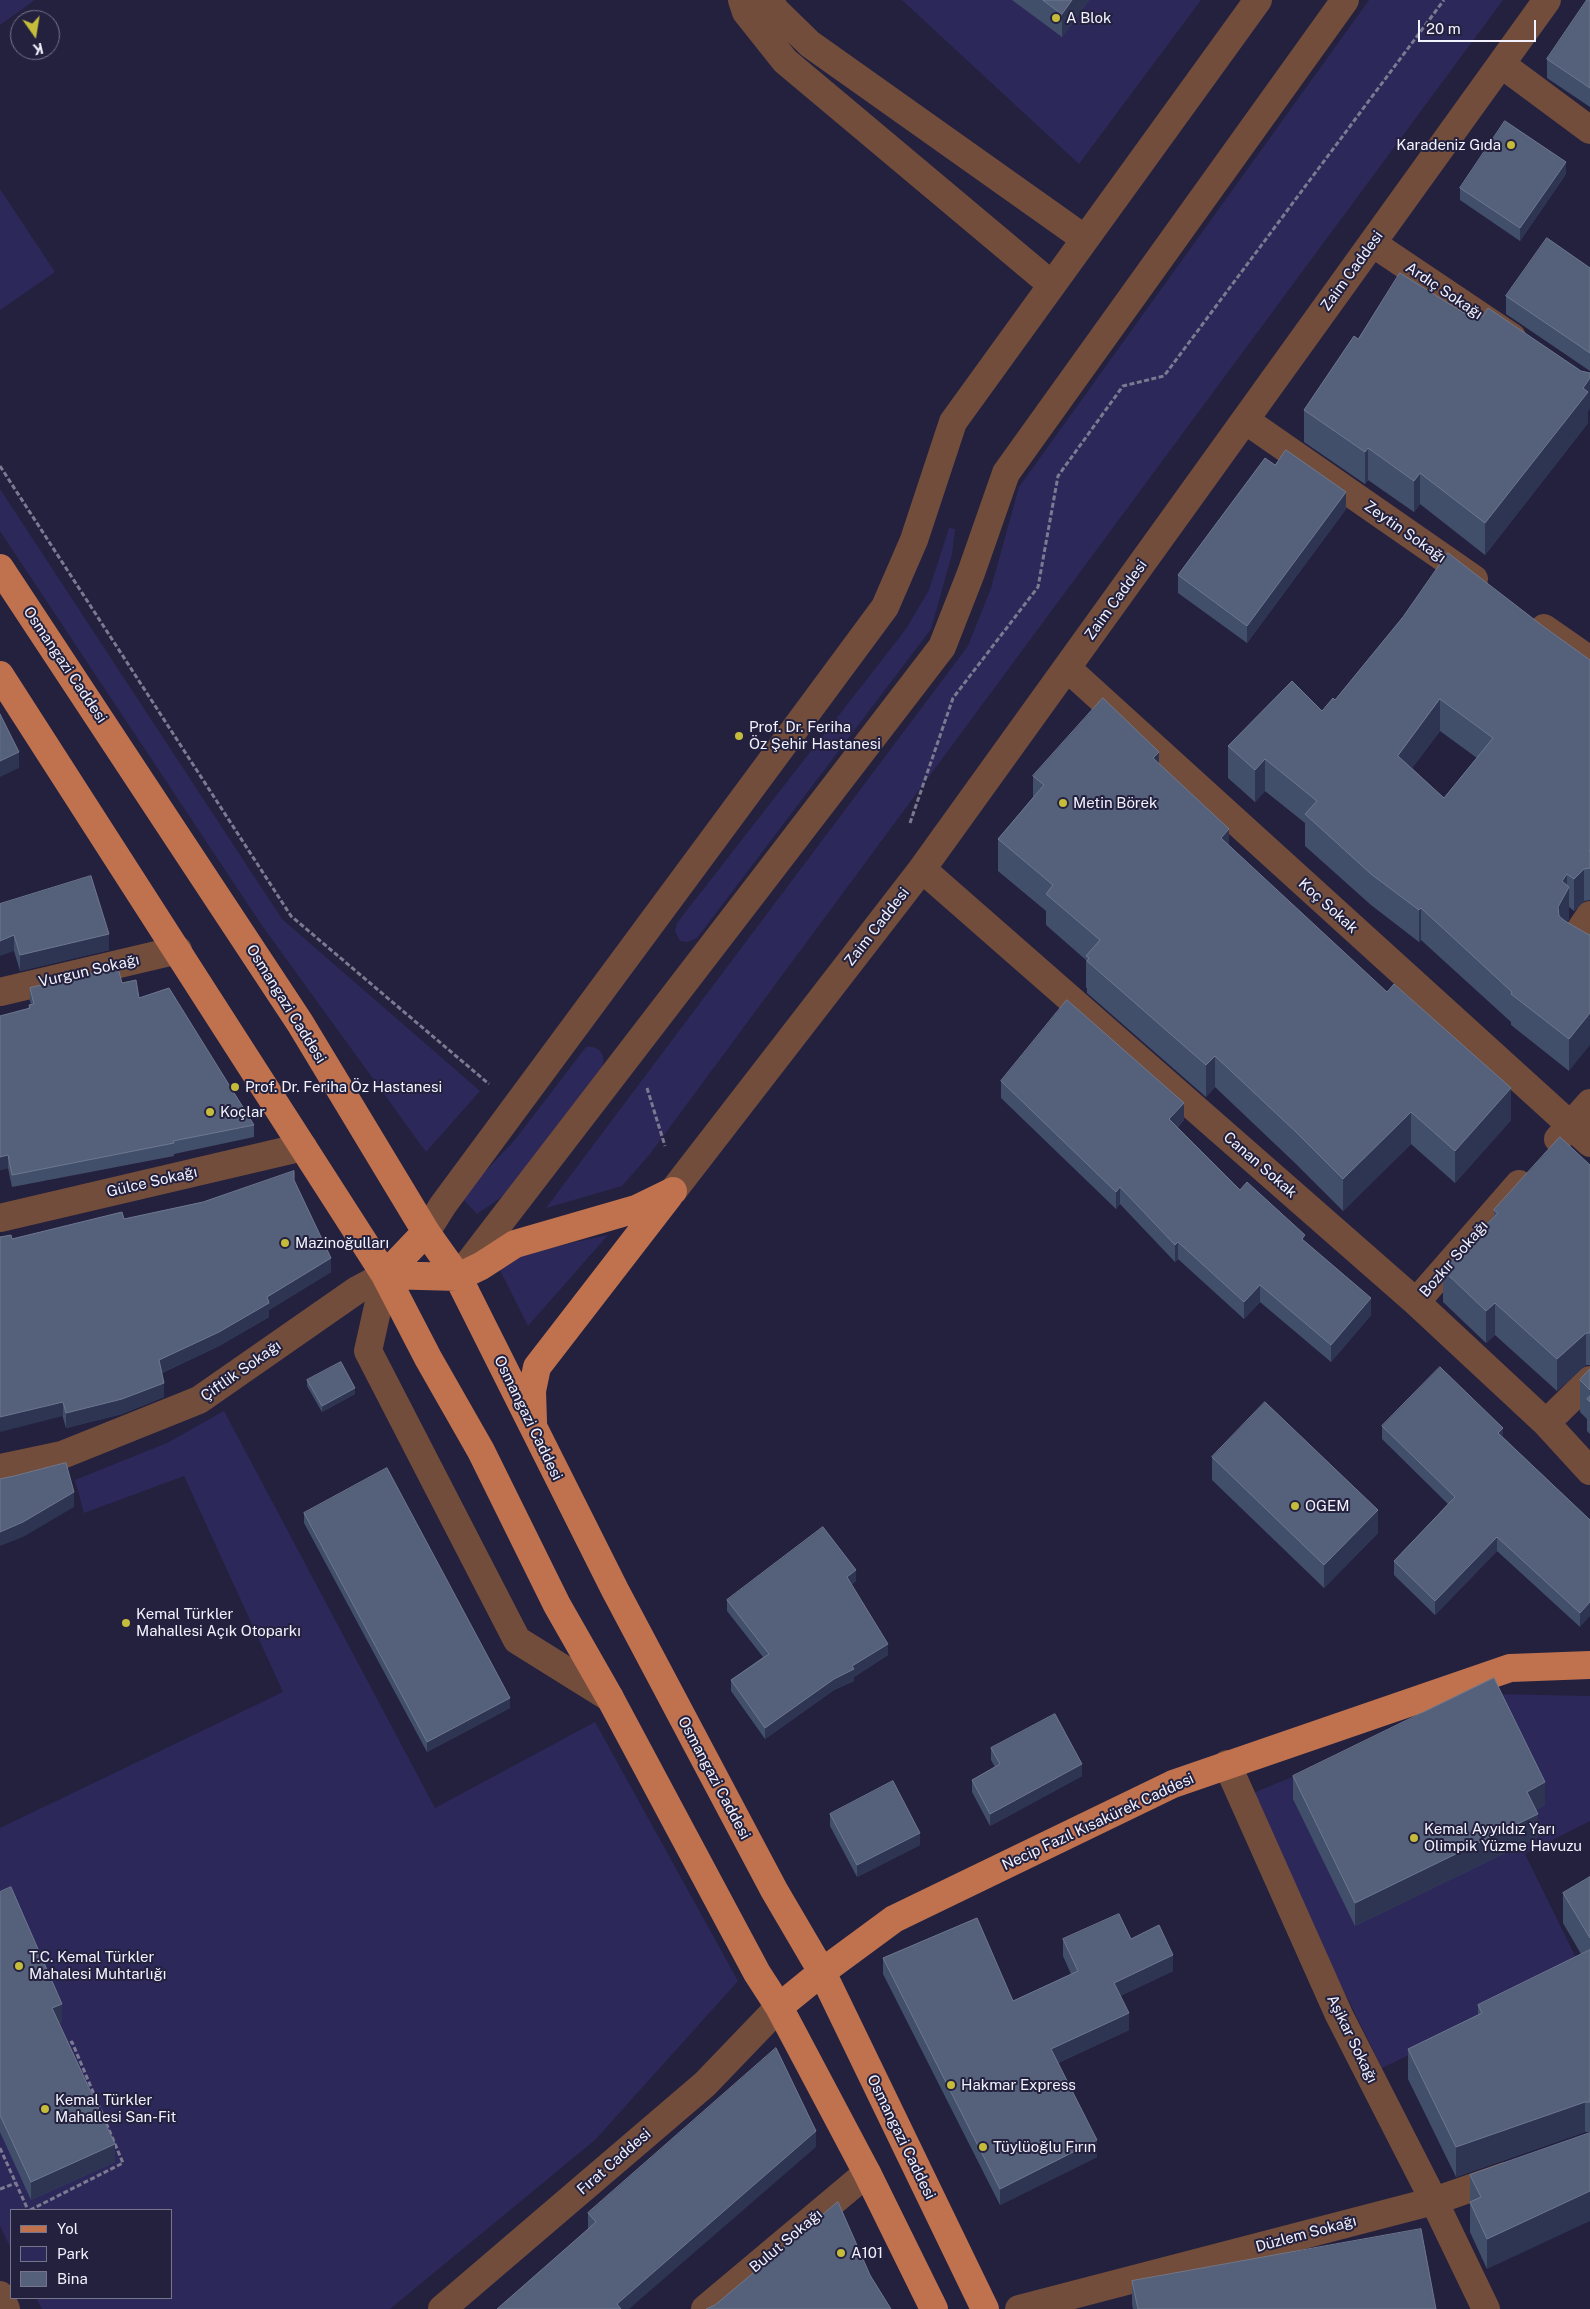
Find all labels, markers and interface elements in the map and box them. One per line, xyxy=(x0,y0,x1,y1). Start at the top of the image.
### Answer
place label: A Blok xyxy=(1066,9,1111,27)
north arrow xyxy=(10,10,60,60)
scale bar xyxy=(1420,10,1538,42)
marker: A Blok xyxy=(1050,12,1062,24)
text: 20 m xyxy=(1426,20,1461,37)
text: K xyxy=(31,40,45,58)
place label: Karadeniz Gıda xyxy=(1396,136,1501,154)
marker: Karadeniz Gıda xyxy=(1505,139,1517,151)
street label: Zaim Caddesi xyxy=(1317,227,1387,315)
street label: Ardıç Sokağı xyxy=(1402,259,1486,323)
street label: Zeytin Sokağı xyxy=(1361,497,1449,567)
street label: Zaim Caddesi xyxy=(1081,556,1151,644)
street label: Osmangazi Caddesi xyxy=(19,603,111,727)
place label: Prof. Dr. Feriha Öz Şehir Hastanesi xyxy=(749,718,881,753)
marker: Prof. Dr. Feriha Öz Şehir Hastanesi xyxy=(733,730,745,742)
place label: Metin Börek xyxy=(1073,794,1158,812)
marker: Metin Börek xyxy=(1057,797,1069,809)
street label: Koç Sokak xyxy=(1295,875,1361,937)
street label: Zaim Caddesi xyxy=(841,884,913,970)
street label: Osmangazi Caddesi xyxy=(242,941,330,1067)
street label: Vurgun Sokağı xyxy=(37,951,141,991)
place label: Prof. Dr. Feriha Öz Hastanesi xyxy=(245,1078,442,1096)
marker: Prof. Dr. Feriha Öz Hastanesi xyxy=(229,1081,241,1093)
place label: Koçlar xyxy=(220,1103,265,1121)
marker: Koçlar xyxy=(204,1106,216,1118)
street label: Canan Sokak xyxy=(1220,1128,1300,1202)
street label: Gülce Sokağı xyxy=(105,1163,199,1201)
street label: Bozkır Sokağı xyxy=(1416,1217,1492,1301)
place label: Mazinoğulları xyxy=(295,1234,389,1252)
marker: Mazinoğulları xyxy=(279,1237,291,1249)
street label: Çiftlik Sokağı xyxy=(197,1337,285,1405)
street label: Osmangazi Caddesi xyxy=(490,1353,566,1483)
place label: OGEM xyxy=(1305,1497,1350,1515)
marker: OGEM xyxy=(1289,1500,1301,1512)
place label: Kemal Türkler Mahallesi Açık Otoparkı xyxy=(136,1605,301,1640)
marker: Kemal Türkler Mahallesi Açık Otoparkı xyxy=(120,1617,132,1629)
street label: Osmangazi Caddesi xyxy=(674,1713,754,1843)
street label: Necip Fazıl Kısakürek Caddesi xyxy=(999,1770,1197,1874)
place label: Kemal Ayyıldız Yarı Olimpik Yüzme Havuzu xyxy=(1424,1820,1582,1855)
marker: Kemal Ayyıldız Yarı Olimpik Yüzme Havuzu xyxy=(1408,1832,1420,1844)
place label: T.C. Kemal Türkler Mahalesi Muhtarlığı xyxy=(29,1948,166,1983)
marker: T.C. Kemal Türkler Mahalesi Muhtarlığı xyxy=(13,1960,25,1972)
street label: Aşikar Sokağı xyxy=(1323,1992,1381,2086)
street label: Osmangazi Caddesi xyxy=(863,2072,939,2202)
place label: Hakmar Express xyxy=(961,2076,1076,2094)
marker: Hakmar Express xyxy=(945,2079,957,2091)
place label: Kemal Türkler Mahallesi San-Fit xyxy=(55,2091,176,2126)
marker: Kemal Türkler Mahallesi San-Fit xyxy=(39,2103,51,2115)
street label: Fırat Caddesi xyxy=(573,2125,655,2199)
place label: Tüylüoğlu Fırın xyxy=(993,2138,1096,2156)
marker: Tüylüoğlu Fırın xyxy=(977,2141,989,2153)
street label: Bulut Sokağı xyxy=(746,2205,826,2277)
legend xyxy=(10,2209,172,2299)
street label: Düzlem Sokağı xyxy=(1254,2212,1358,2256)
text: Yol xyxy=(57,2220,78,2237)
place label: A101 xyxy=(851,2244,883,2262)
text: Park xyxy=(57,2245,89,2262)
marker: A101 xyxy=(835,2247,847,2259)
text: Bina xyxy=(57,2270,88,2287)

